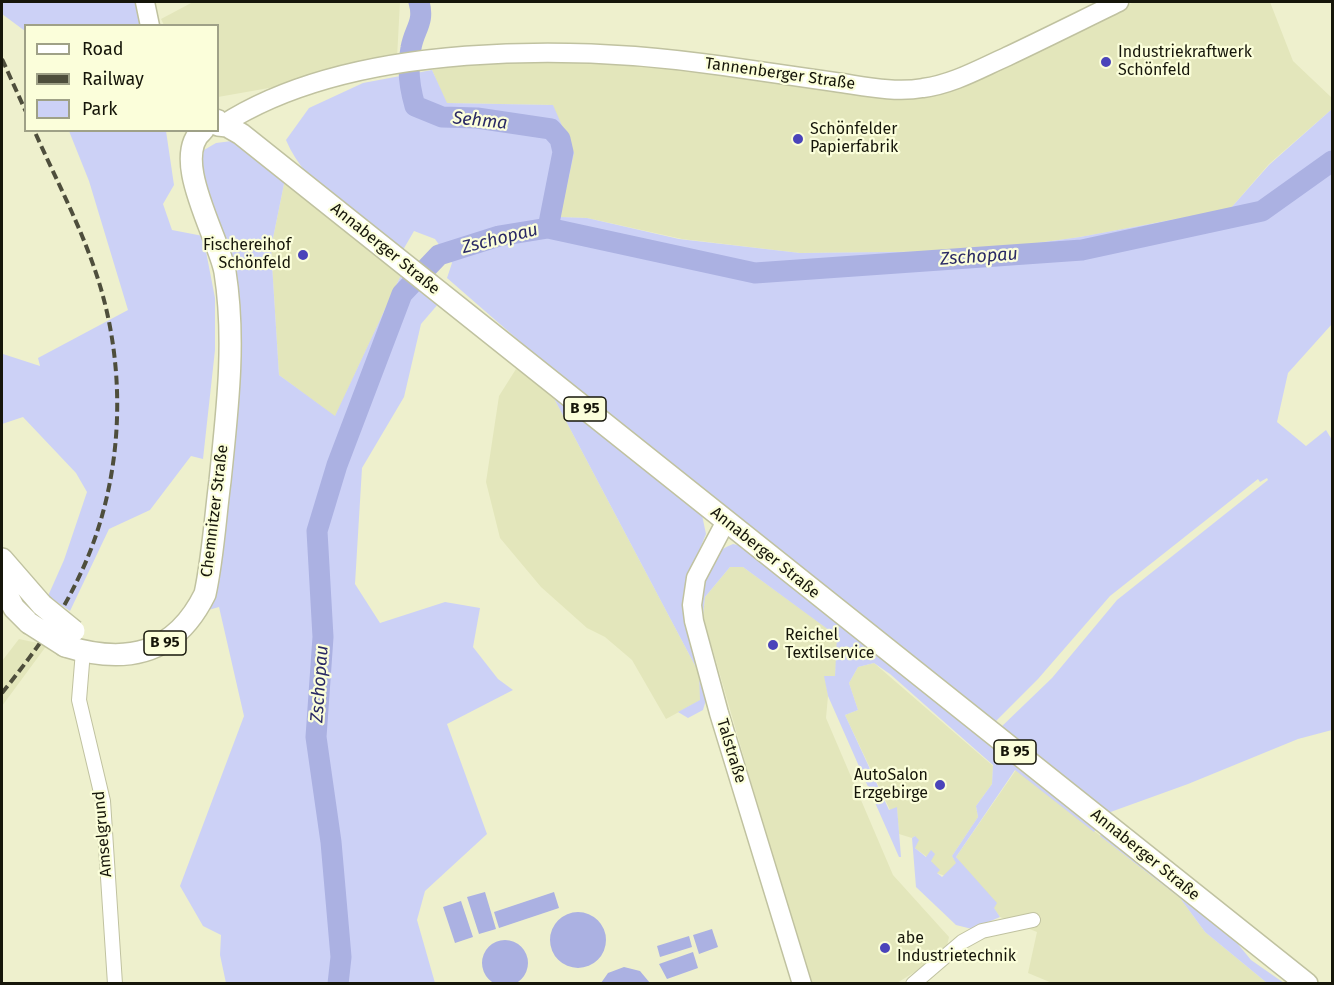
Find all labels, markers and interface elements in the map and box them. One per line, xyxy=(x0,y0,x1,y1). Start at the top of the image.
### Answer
legend xyxy=(24,24,219,132)
text: Road xyxy=(82,38,124,60)
place label: Industriekraftwerk Schönfeld xyxy=(1118,43,1252,81)
street label: Tannenberger Straße xyxy=(704,54,856,94)
marker: Industriekraftwerk Schönfeld xyxy=(1099,55,1113,69)
text: Railway xyxy=(82,68,144,90)
text: Park xyxy=(82,98,117,120)
water label: Sehma xyxy=(452,107,508,135)
place label: Schönfelder Papierfabrik xyxy=(810,120,898,158)
marker: Schönfelder Papierfabrik xyxy=(791,132,805,146)
street label: Annaberger Straße xyxy=(326,199,444,299)
water label: Zschopau xyxy=(460,219,540,259)
place label: Fischereihof Schönfeld xyxy=(203,236,291,274)
water label: Zschopau xyxy=(939,244,1019,270)
marker: Fischereihof Schönfeld xyxy=(296,248,310,262)
road number: B 95 xyxy=(564,397,606,421)
street label: Chemnitzer Straße xyxy=(197,444,233,578)
street label: Annaberger Straße xyxy=(706,503,824,603)
place label: Reichel Textilservice xyxy=(785,626,875,664)
road number: B 95 xyxy=(144,631,186,655)
marker: Reichel Textilservice xyxy=(766,638,780,652)
water label: Zschopau xyxy=(307,644,333,724)
street label: Talstraße xyxy=(712,716,750,786)
road number: B 95 xyxy=(994,740,1036,764)
place label: AutoSalon Erzgebirge xyxy=(853,766,928,804)
marker: AutoSalon Erzgebirge xyxy=(933,778,947,792)
street label: Amselgrund xyxy=(90,790,116,878)
street label: Annaberger Straße xyxy=(1086,805,1204,905)
place label: abe Industrietechnik xyxy=(897,929,1016,967)
marker: abe Industrietechnik xyxy=(878,941,892,955)

